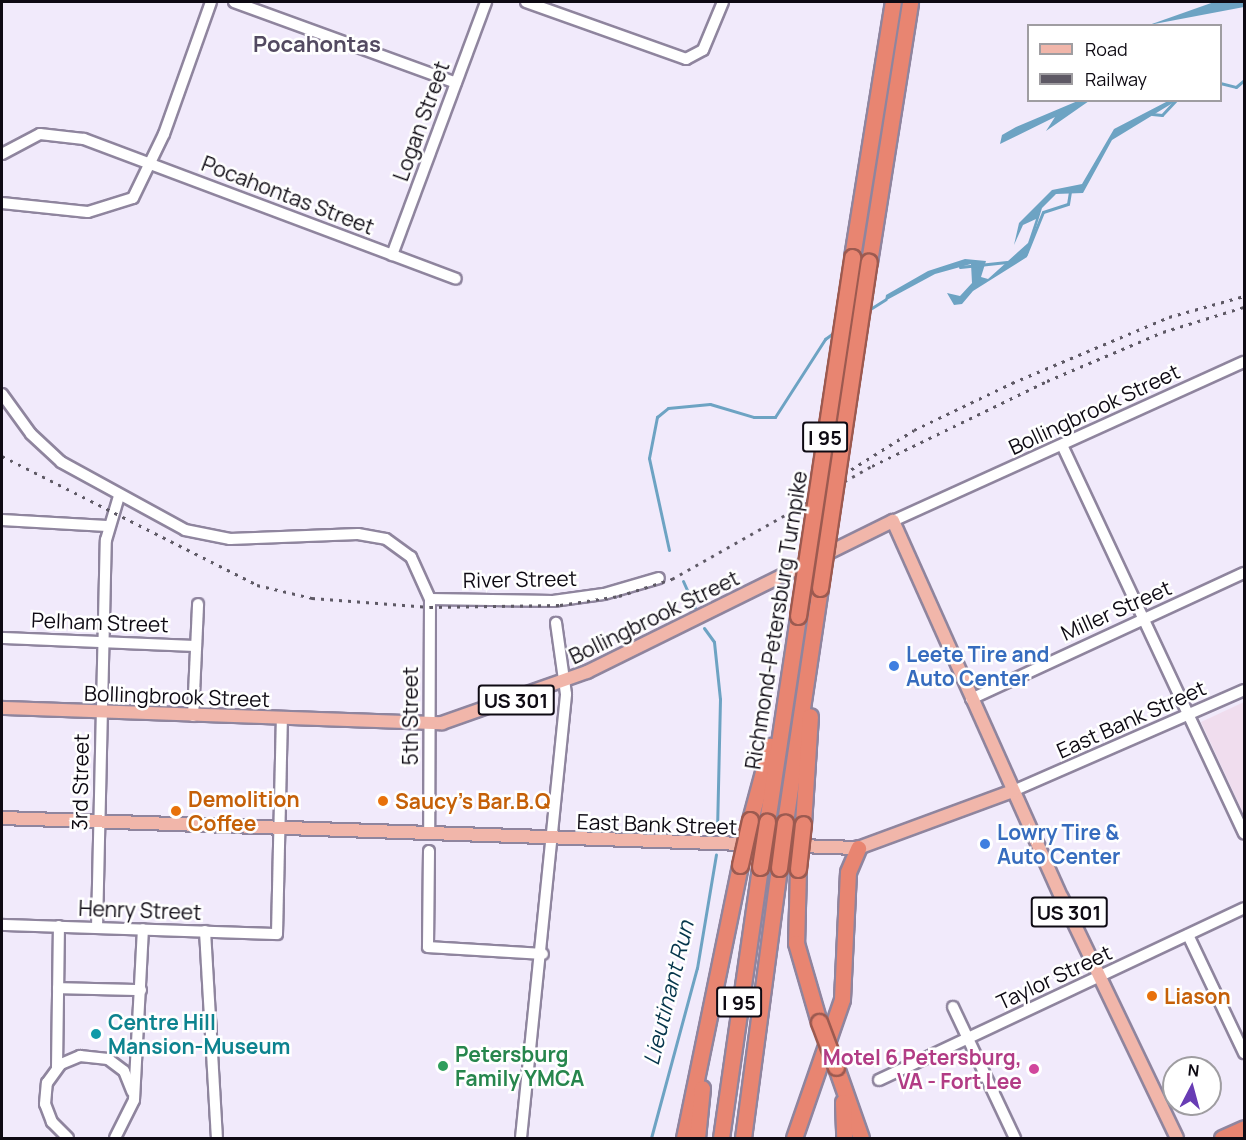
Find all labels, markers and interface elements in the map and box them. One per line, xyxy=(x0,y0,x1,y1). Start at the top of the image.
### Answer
legend xyxy=(1027,24,1222,102)
district label: Pocahontas xyxy=(253,32,381,58)
text: Road xyxy=(1085,37,1128,61)
street label: Logan Street xyxy=(388,58,454,184)
text: Railway xyxy=(1085,67,1147,91)
street label: Pocahontas Street xyxy=(198,151,378,239)
street label: Bollingbrook Street xyxy=(1004,358,1184,460)
road number: I 95 xyxy=(801,420,849,454)
street label: Richmond-Petersburg Turnpike xyxy=(740,469,812,771)
street label: River Street xyxy=(463,565,577,593)
street label: Bollingbrook Street xyxy=(565,565,743,669)
street label: Miller Street xyxy=(1057,574,1175,646)
street label: Pelham Street xyxy=(31,607,169,637)
place label: Leete Tire and Auto Center xyxy=(906,641,1049,691)
marker: Leete Tire and Auto Center xyxy=(887,659,901,673)
street label: 5th Street xyxy=(397,667,423,765)
street label: East Bank Street xyxy=(1053,675,1209,763)
street label: Bollingbrook Street xyxy=(84,680,270,712)
road number: US 301 xyxy=(477,683,555,717)
street label: 3rd Street xyxy=(67,733,93,831)
place label: Demolition Coffee xyxy=(188,786,300,836)
place label: Saucy's Bar.B.Q xyxy=(395,788,550,814)
marker: Saucy's Bar.B.Q xyxy=(376,794,390,808)
marker: Demolition Coffee xyxy=(169,804,183,818)
street label: East Bank Street xyxy=(576,809,738,839)
place label: Lowry Tire & Auto Center xyxy=(997,819,1120,869)
marker: Lowry Tire & Auto Center xyxy=(978,837,992,851)
street label: Henry Street xyxy=(78,895,202,925)
road number: US 301 xyxy=(1030,895,1108,929)
water label: Lieutinant Run xyxy=(638,918,700,1068)
street label: Taylor Street xyxy=(993,939,1115,1015)
place label: Liason xyxy=(1164,983,1231,1009)
road number: I 95 xyxy=(715,985,763,1019)
marker: Liason xyxy=(1145,989,1159,1003)
place label: Centre Hill Mansion-Museum xyxy=(108,1009,291,1059)
marker: Centre Hill Mansion-Museum xyxy=(89,1027,103,1041)
place label: Petersburg Family YMCA xyxy=(455,1041,584,1091)
place label: Motel 6 Petersburg, VA - Fort Lee xyxy=(823,1044,1022,1094)
north arrow xyxy=(1162,1056,1222,1116)
marker: Petersburg Family YMCA xyxy=(436,1059,450,1073)
text: N xyxy=(1187,1059,1201,1082)
marker: Motel 6 Petersburg, VA - Fort Lee xyxy=(1027,1062,1041,1076)

